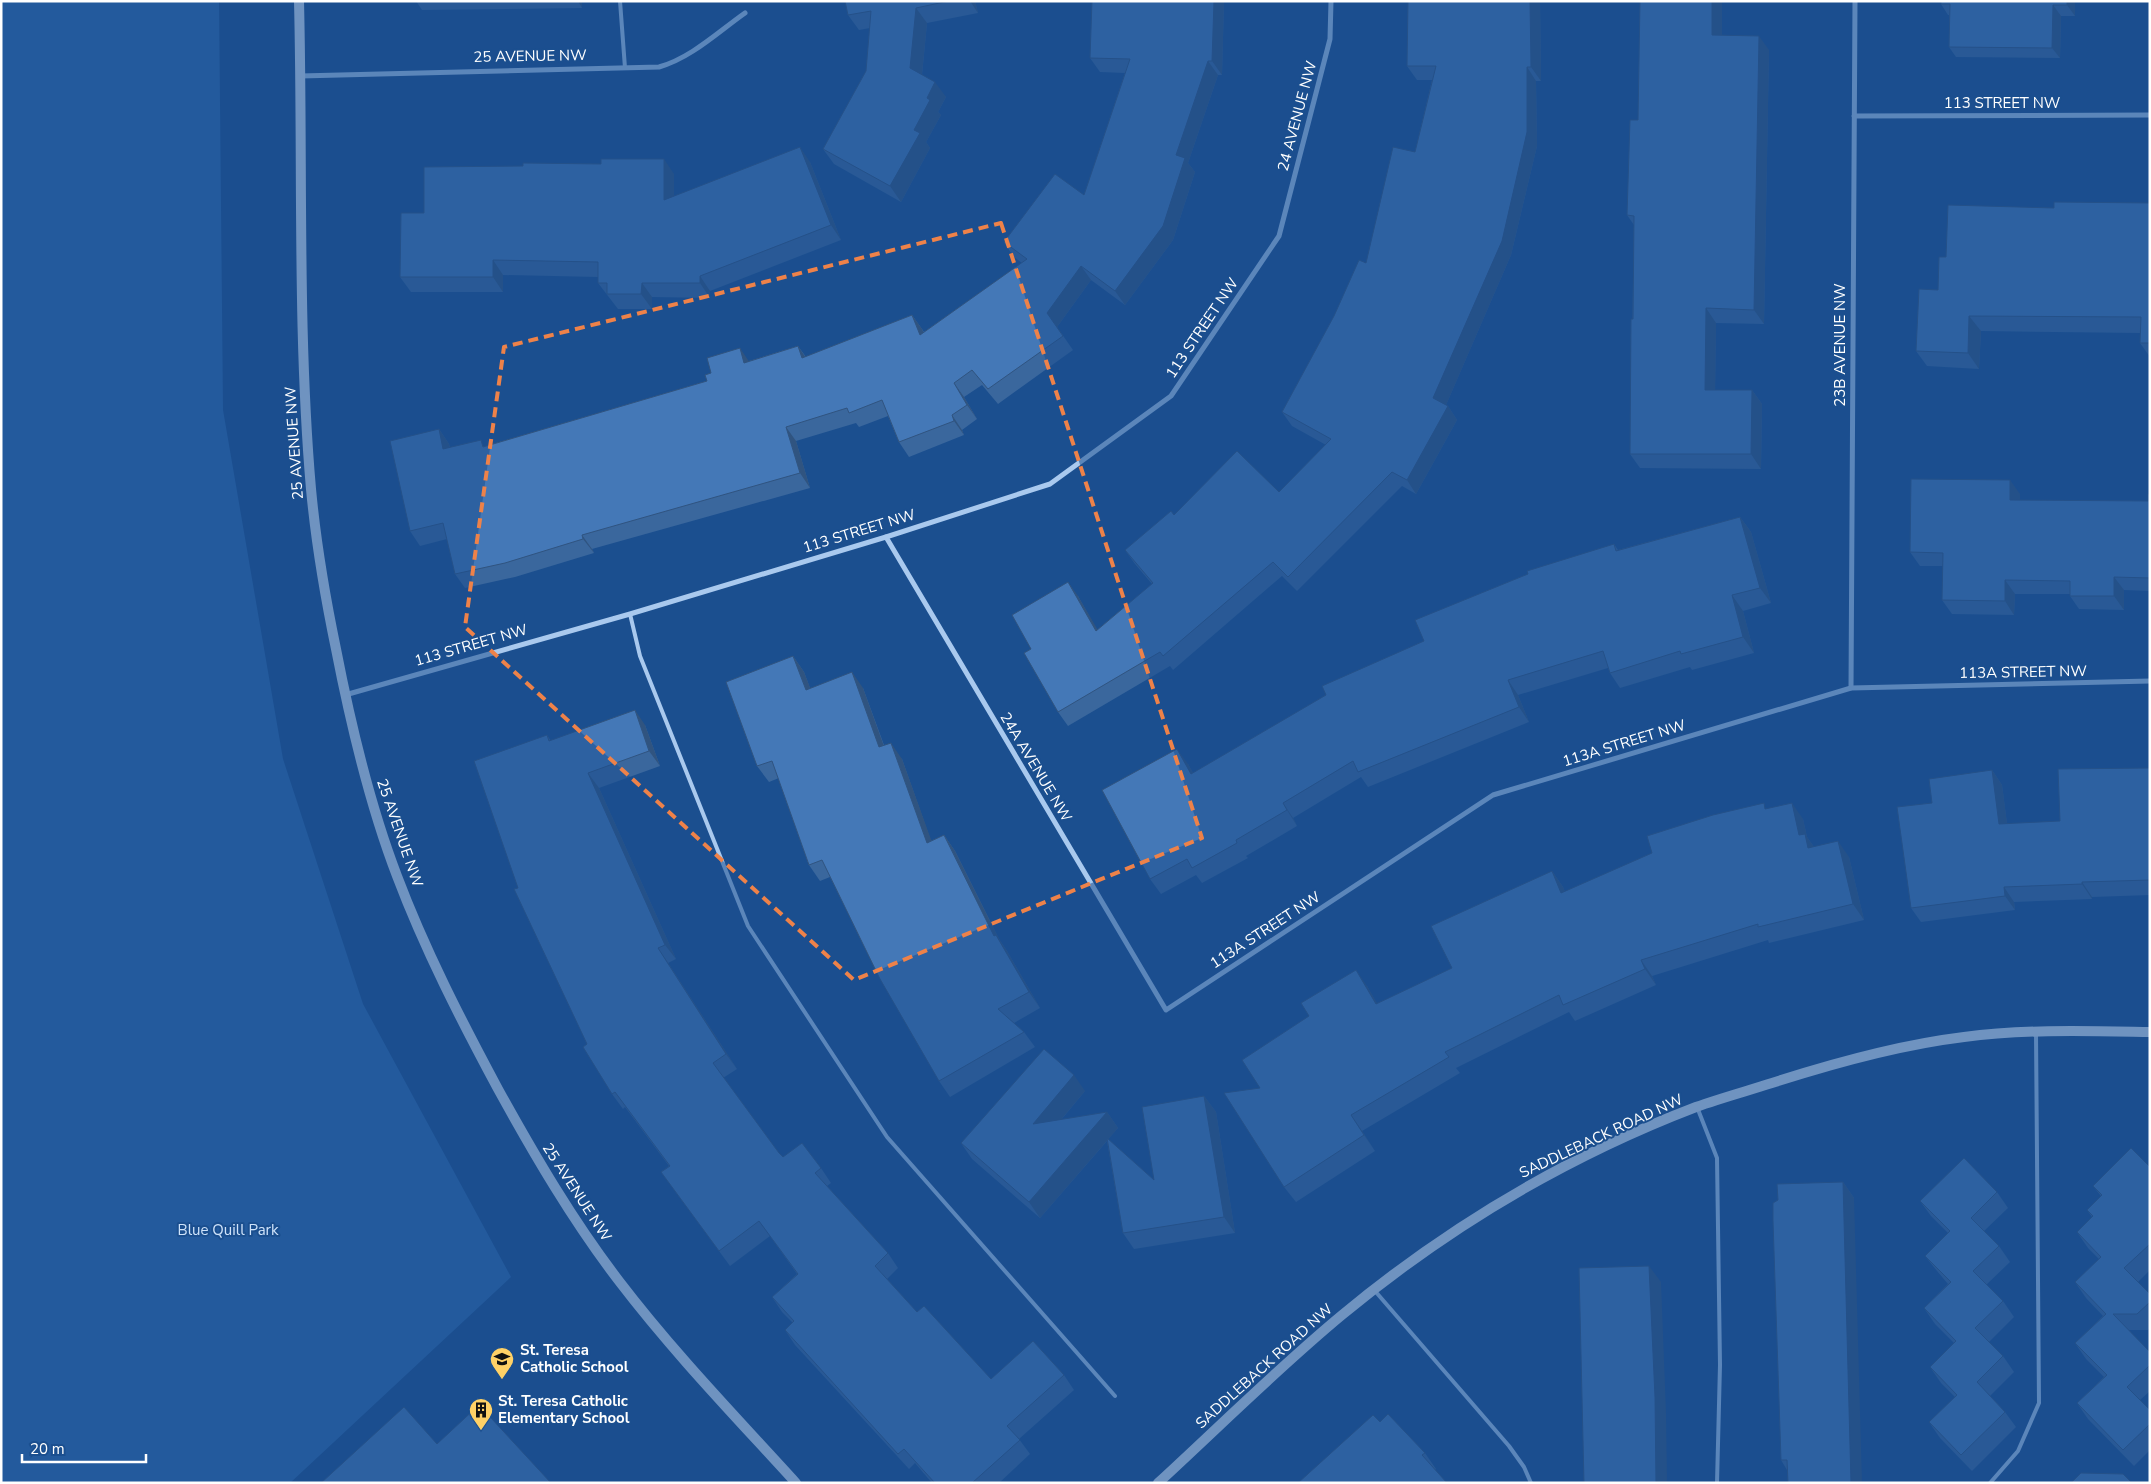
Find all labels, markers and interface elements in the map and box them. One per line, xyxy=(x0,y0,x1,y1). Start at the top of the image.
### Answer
street label: 25 AVENUE NW xyxy=(473,45,587,67)
street label: 24 AVENUE NW xyxy=(1273,58,1321,173)
street label: 113 STREET NW xyxy=(1944,93,2061,113)
street label: 113 STREET NW xyxy=(1161,274,1243,382)
street label: 23B AVENUE NW xyxy=(1830,283,1850,407)
street label: 25 AVENUE NW xyxy=(280,385,308,500)
street label: 113 STREET NW xyxy=(800,504,918,558)
street label: 113 STREET NW xyxy=(412,619,530,671)
street label: 113A STREET NW xyxy=(1959,661,2087,683)
street label: 24A AVENUE NW xyxy=(995,709,1077,826)
street label: 113A STREET NW xyxy=(1560,715,1688,771)
street label: 25 AVENUE NW xyxy=(372,776,428,890)
street label: 113A STREET NW xyxy=(1206,887,1324,973)
street label: SADDLEBACK ROAD NW xyxy=(1516,1089,1686,1183)
street label: 25 AVENUE NW xyxy=(538,1139,616,1245)
park label: Blue Quill Park xyxy=(178,1220,279,1240)
street label: SADDLEBACK ROAD NW xyxy=(1191,1299,1337,1433)
place label: St. Teresa Catholic School xyxy=(520,1340,629,1377)
school or university icon: St. Teresa Catholic School xyxy=(489,1346,515,1380)
place label: St. Teresa Catholic Elementary School xyxy=(498,1391,630,1428)
building icon: St. Teresa Catholic Elementary School xyxy=(468,1397,494,1431)
scale bar xyxy=(22,1432,146,1464)
text: 20 m xyxy=(30,1439,65,1459)

